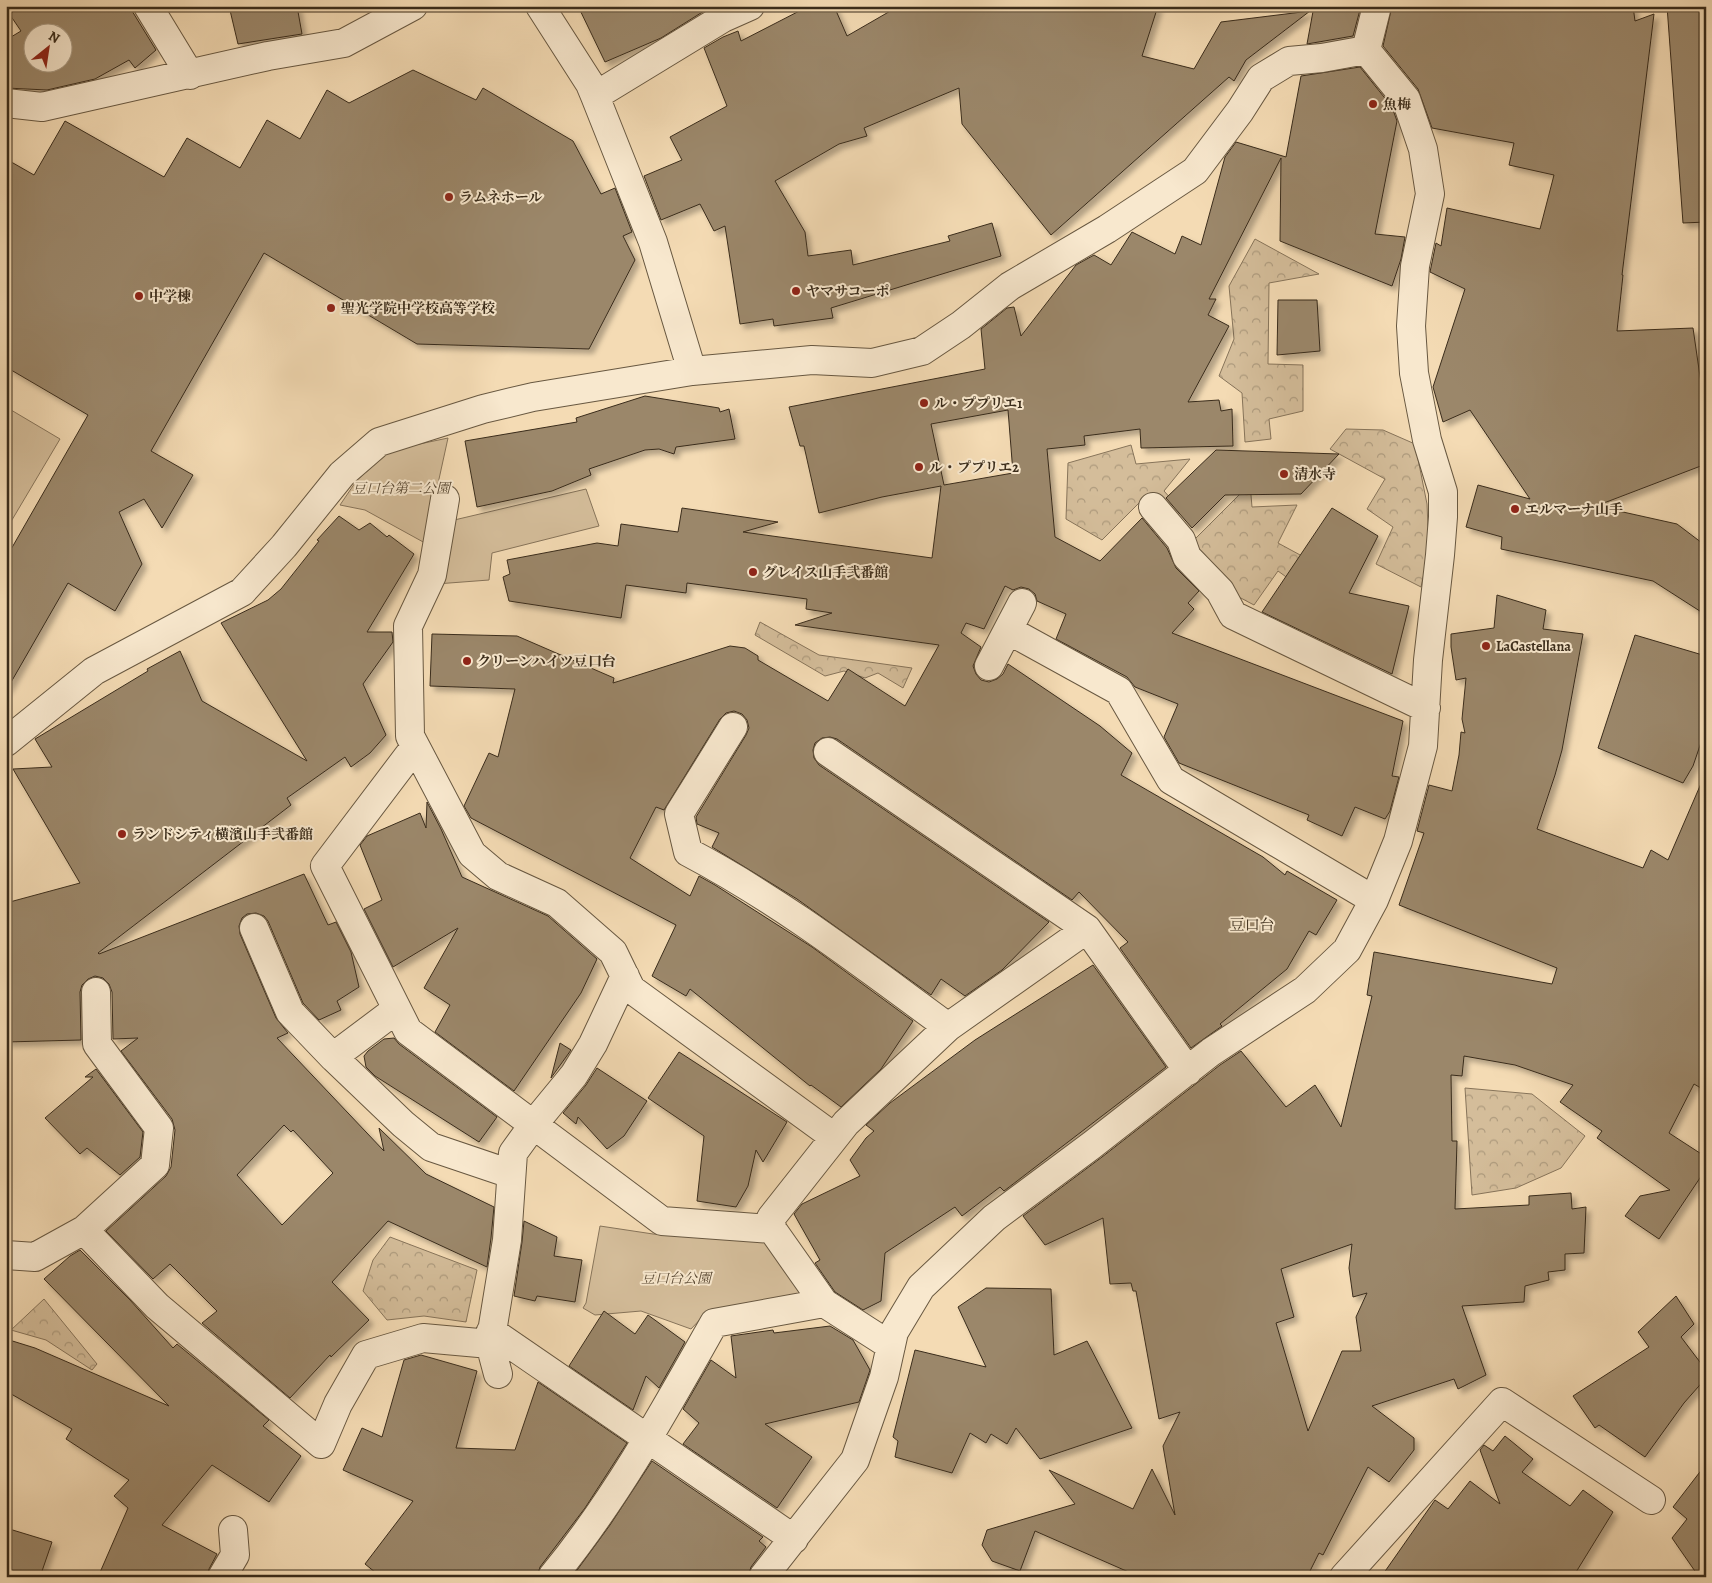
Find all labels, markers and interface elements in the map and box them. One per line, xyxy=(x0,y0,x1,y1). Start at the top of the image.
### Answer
north arrow xyxy=(22,22,72,72)
text: N xyxy=(45,26,63,48)
place label: 魚梅 xyxy=(1383,95,1411,114)
marker: 魚梅 xyxy=(1367,98,1379,110)
place label: ラムネホール xyxy=(459,188,543,207)
marker: ラムネホール xyxy=(443,191,455,203)
place label: ヤマサコーポ xyxy=(806,282,889,301)
marker: ヤマサコーポ xyxy=(790,285,802,297)
place label: 中学棟 xyxy=(149,287,191,306)
marker: 中学棟 xyxy=(133,290,145,302)
place label: 聖光学院中学校高等学校 xyxy=(341,299,495,318)
marker: 聖光学院中学校高等学校 xyxy=(325,302,337,314)
place label: ル・ププリエ1 xyxy=(934,394,1022,413)
marker: ル・ププリエ1 xyxy=(918,397,930,409)
place label: ル・ププリエ2 xyxy=(929,458,1019,477)
marker: ル・ププリエ2 xyxy=(913,461,925,473)
place label: 清水寺 xyxy=(1294,465,1336,484)
marker: 清水寺 xyxy=(1278,468,1290,480)
park label: 豆口台第二公園 xyxy=(352,479,452,498)
place label: エルマーナ山手 xyxy=(1525,500,1623,519)
marker: エルマーナ山手 xyxy=(1509,503,1521,515)
place label: グレイス山手弐番館 xyxy=(763,563,888,582)
marker: グレイス山手弐番館 xyxy=(747,566,759,578)
place label: LaCastellana xyxy=(1496,637,1571,656)
marker: LaCastellana xyxy=(1480,640,1492,652)
place label: クリーンハイツ豆口台 xyxy=(477,652,616,671)
marker: クリーンハイツ豆口台 xyxy=(461,655,473,667)
place label: ランドシティ横濱山手弐番館 xyxy=(132,825,313,844)
marker: ランドシティ横濱山手弐番館 xyxy=(116,828,128,840)
district label: 豆口台 xyxy=(1229,915,1275,935)
park label: 豆口台公園 xyxy=(641,1269,713,1288)

